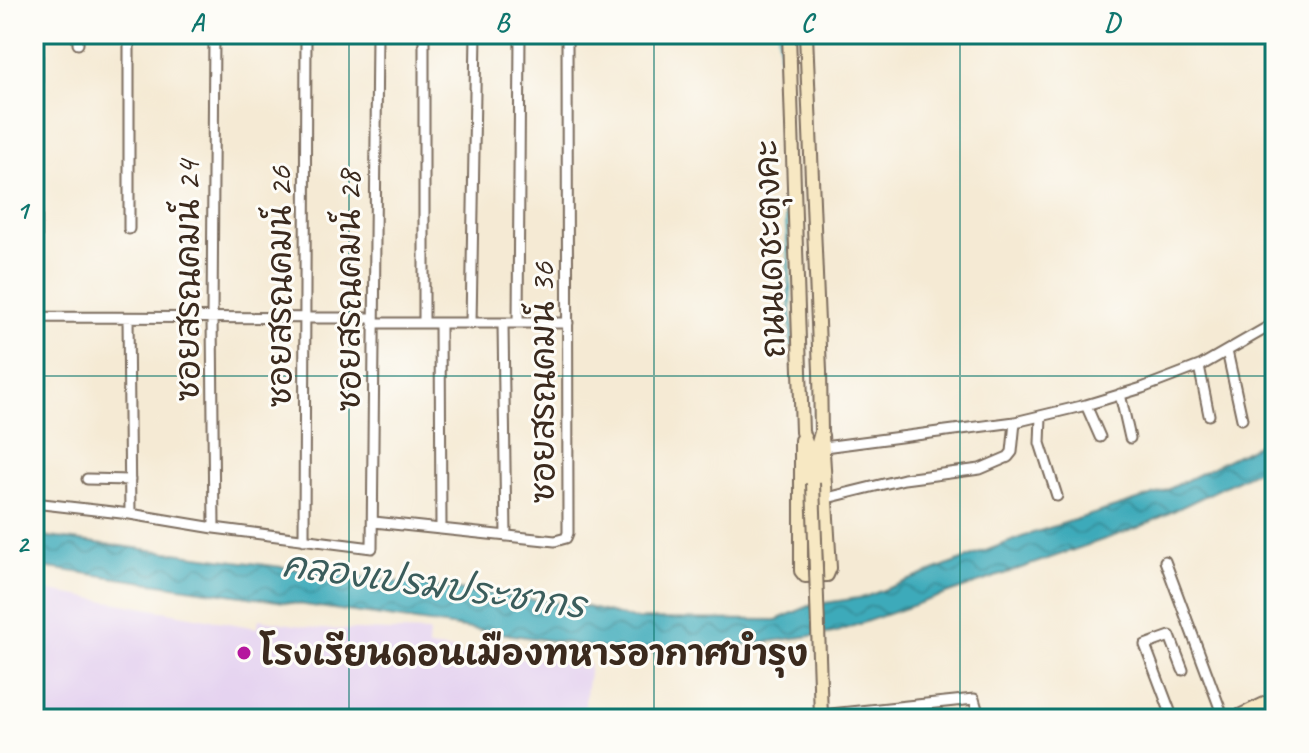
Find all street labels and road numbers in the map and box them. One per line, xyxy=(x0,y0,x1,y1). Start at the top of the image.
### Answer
street label: ถนนเดชะตุงคะ xyxy=(744,139,798,359)
street label: ซอยสรณคมน์ 24 xyxy=(166,157,209,401)
street label: ซอยสรณคมน์ 26 xyxy=(258,165,301,407)
street label: ซอยสรณคมน์ 28 xyxy=(327,167,370,411)
street label: ซอยสรณคมน์ 36 xyxy=(521,261,564,503)

